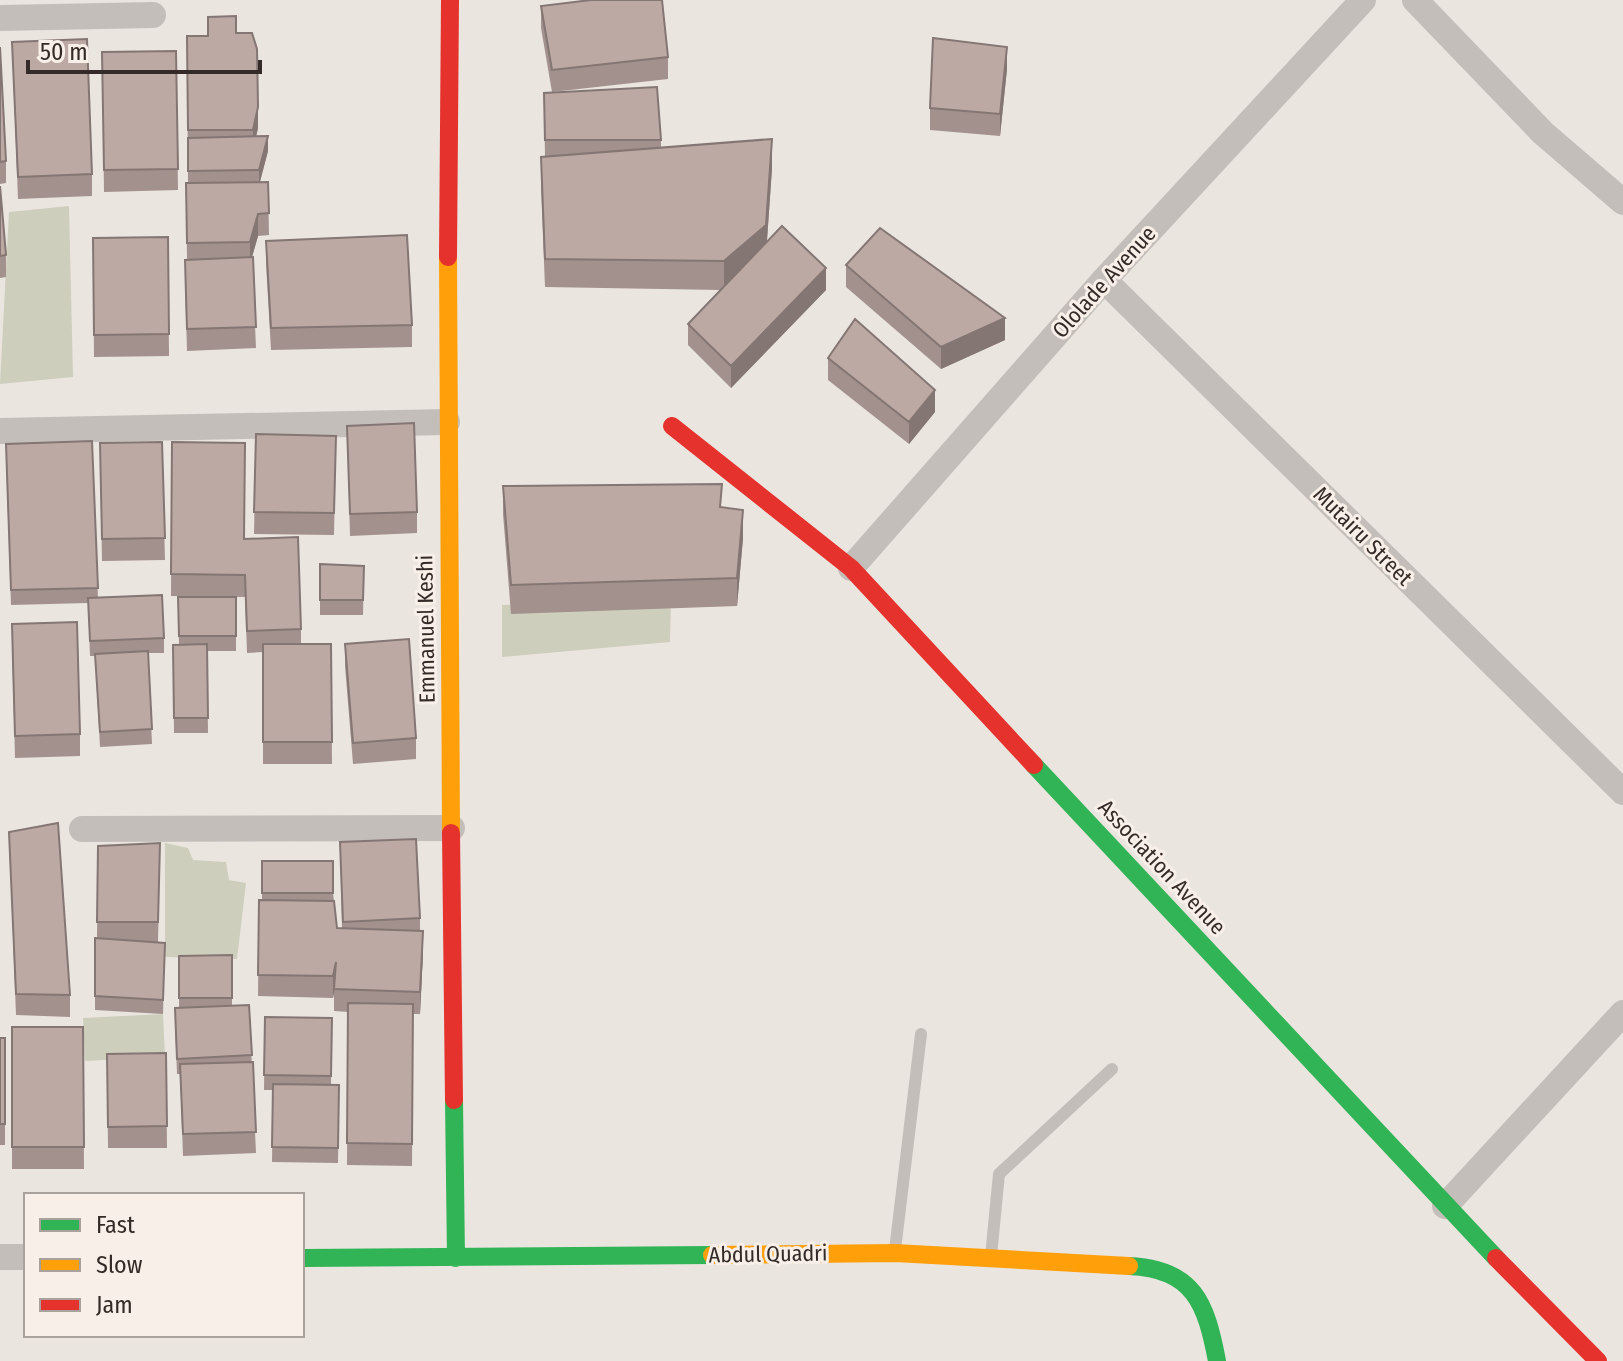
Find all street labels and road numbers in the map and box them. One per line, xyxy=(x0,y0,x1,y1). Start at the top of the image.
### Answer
street label: Ololade Avenue xyxy=(1047,220,1161,344)
street label: Mutairu Street xyxy=(1308,481,1419,592)
street label: Emmanuel Keshi xyxy=(411,555,441,703)
street label: Association Avenue xyxy=(1093,794,1231,940)
street label: Abdul Quadri xyxy=(708,1239,828,1269)

